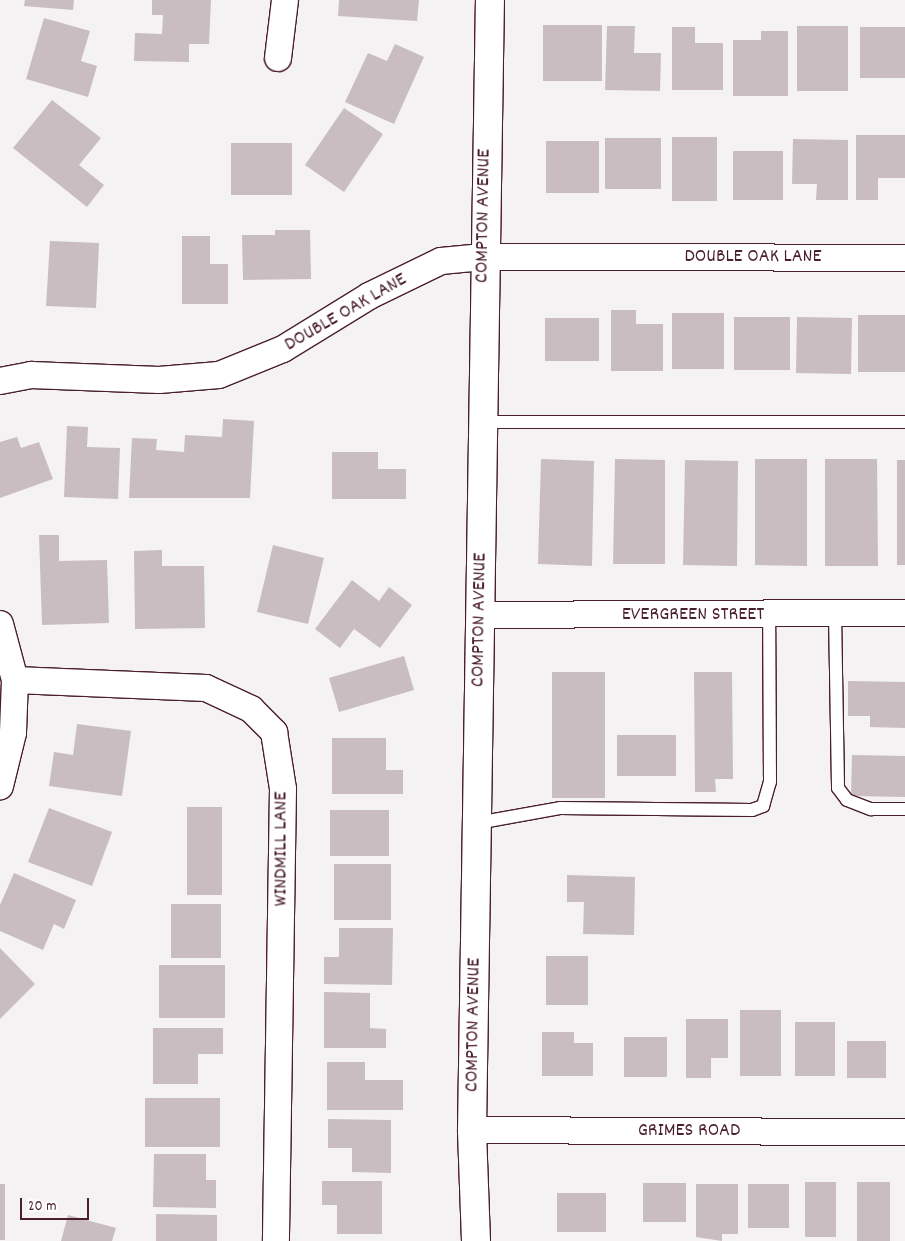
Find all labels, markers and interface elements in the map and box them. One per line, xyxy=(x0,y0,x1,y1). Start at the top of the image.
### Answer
street label: COMPTON AVENUE xyxy=(471,149,497,283)
street label: DOUBLE OAK LANE xyxy=(684,245,822,269)
street label: DOUBLE OAK LANE xyxy=(281,268,411,358)
street label: COMPTON AVENUE xyxy=(467,553,493,687)
street label: EVERGREEN STREET xyxy=(622,603,764,627)
street label: WINDMILL LANE xyxy=(270,792,294,906)
street label: COMPTON AVENUE xyxy=(461,958,487,1092)
street label: GRIMES ROAD xyxy=(638,1119,740,1143)
scale bar xyxy=(22,1188,91,1220)
text: 20 m xyxy=(28,1196,56,1218)

